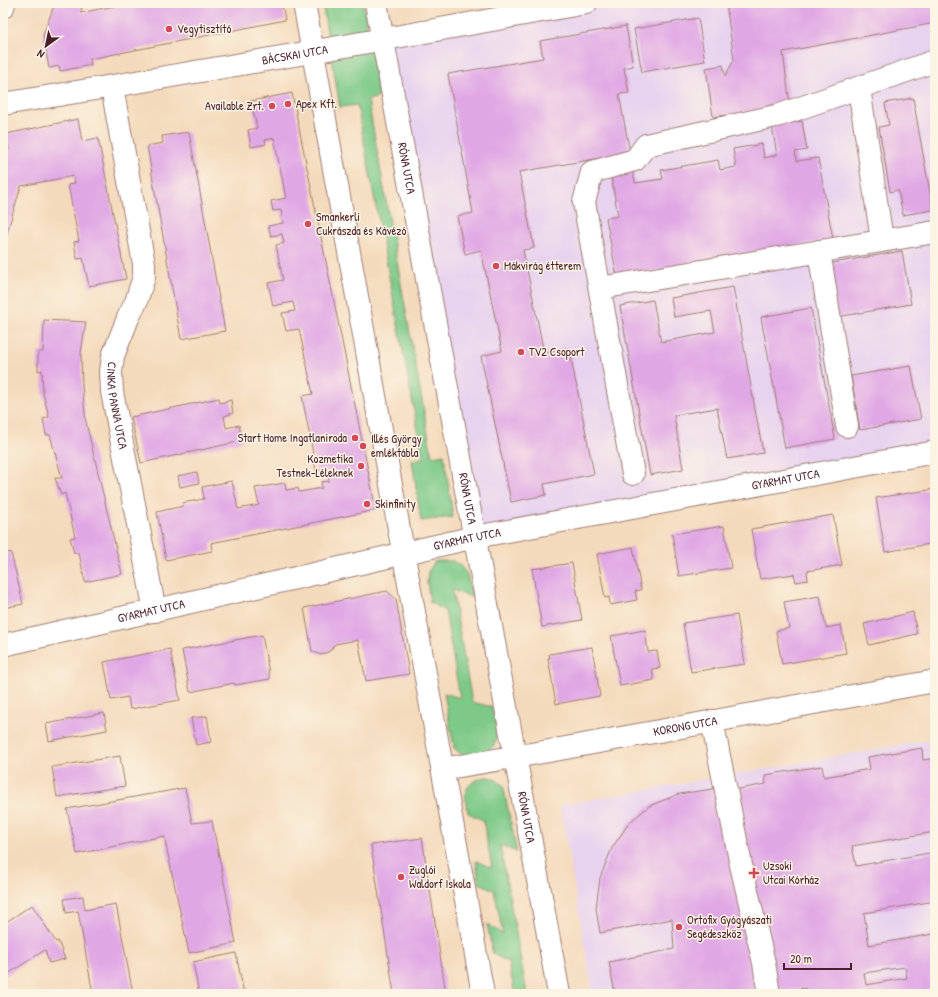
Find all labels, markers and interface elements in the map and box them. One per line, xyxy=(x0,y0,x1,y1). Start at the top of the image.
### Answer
place label: Vegytisztító xyxy=(177,20,231,37)
marker: Vegytisztító xyxy=(164,24,174,34)
north arrow xyxy=(26,26,66,66)
street label: BÁCSKAI UTCA xyxy=(261,40,329,69)
text: N xyxy=(34,47,47,62)
place label: Apex Kft. xyxy=(296,95,337,112)
place label: Available Zrt. xyxy=(205,97,264,114)
marker: Apex Kft. xyxy=(283,99,293,109)
marker: Available Zrt. xyxy=(267,101,277,111)
street label: RÓNA UTCA xyxy=(394,141,420,195)
place label: Smankerli Cukrászda és Kávézó xyxy=(316,208,406,239)
marker: Smankerli Cukrászda és Kávézó xyxy=(303,219,313,229)
place label: Mákvirág étterem xyxy=(504,257,581,274)
marker: Mákvirág étterem xyxy=(491,261,501,271)
place label: TV2 Csoport xyxy=(529,343,585,360)
marker: TV2 Csoport xyxy=(516,347,526,357)
street label: CINKA PANNA UTCA xyxy=(103,361,132,451)
place label: Start Home Ingatlaniroda xyxy=(238,429,347,446)
place label: Illés György emléktábla xyxy=(371,430,422,461)
marker: Start Home Ingatlaniroda xyxy=(350,433,360,443)
marker: Illés György emléktábla xyxy=(358,441,368,451)
place label: Kozmetika Testnek-Léleknek xyxy=(276,450,353,481)
marker: Kozmetika Testnek-Léleknek xyxy=(356,461,366,471)
street label: GYARMAT UTCA xyxy=(750,465,821,494)
street label: RÓNA UTCA xyxy=(455,472,481,526)
place label: Skinfinity xyxy=(375,495,416,512)
marker: Skinfinity xyxy=(362,499,372,509)
street label: GYARMAT UTCA xyxy=(432,523,502,554)
street label: GYARMAT UTCA xyxy=(116,595,186,627)
street label: KORONG UTCA xyxy=(652,712,719,740)
street label: RÓNA UTCA xyxy=(514,790,540,844)
place label: Uzsoki Utcai Kórház xyxy=(763,857,819,888)
place label: Zuglói Waldorf Iskola xyxy=(409,861,471,892)
marker: Uzsoki Utcai Kórház xyxy=(748,867,760,879)
marker: Zuglói Waldorf Iskola xyxy=(396,872,406,882)
place label: Ortofix Gyógyászati Segédeszköz xyxy=(687,911,772,942)
marker: Ortofix Gyógyászati Segédeszköz xyxy=(674,922,684,932)
scale bar xyxy=(784,945,851,971)
text: 20 m xyxy=(790,950,812,967)

